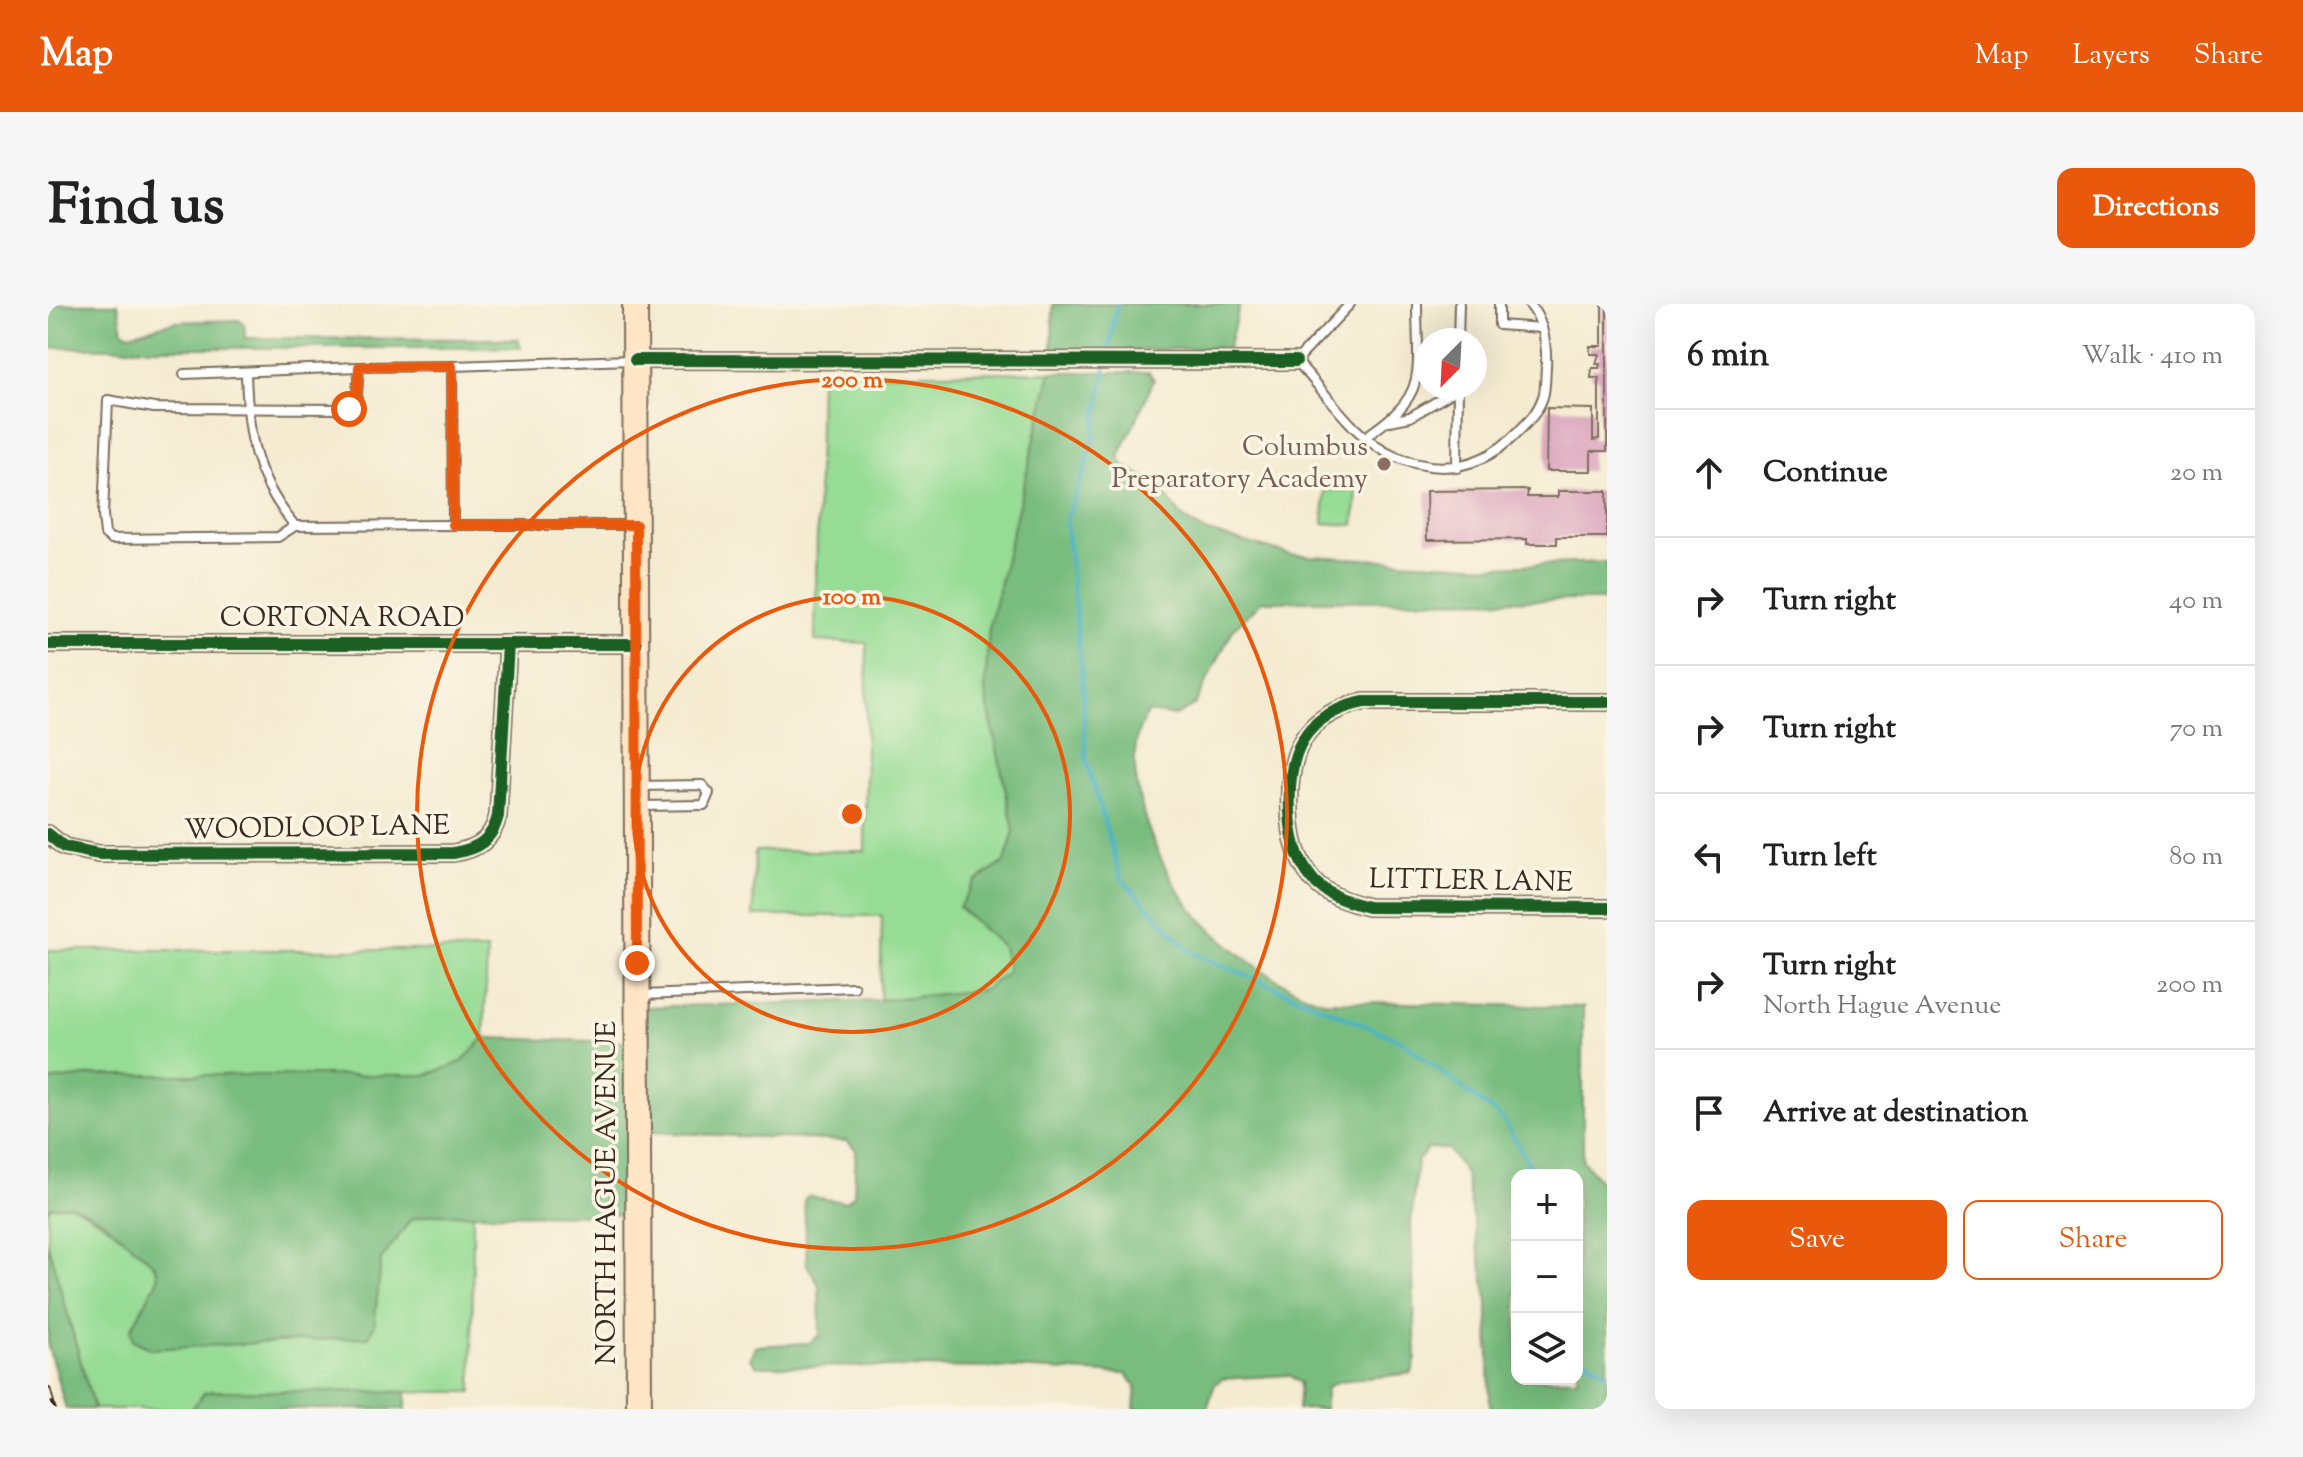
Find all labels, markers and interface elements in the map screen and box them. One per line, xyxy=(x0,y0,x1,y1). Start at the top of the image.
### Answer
text: Map xyxy=(40,29,113,83)
text: Map xyxy=(1975,36,2028,76)
text: Layers xyxy=(2072,36,2150,76)
text: Share xyxy=(2194,36,2263,76)
text: Find us xyxy=(48,168,224,249)
button: Directions xyxy=(2057,168,2255,248)
north arrow xyxy=(1415,328,1487,400)
text: 6 min xyxy=(1687,332,1769,381)
text: Walk · 410 m xyxy=(2082,338,2223,375)
text: 200 m xyxy=(821,364,883,398)
route start xyxy=(331,391,367,427)
place label: Columbus Preparatory Academy xyxy=(1111,428,1368,500)
icon: ahead xyxy=(1687,451,1731,495)
text: Continue xyxy=(1763,452,1888,495)
marker: Columbus Preparatory Academy xyxy=(1375,455,1393,473)
text: 20 m xyxy=(2170,455,2223,492)
icon: right xyxy=(1687,579,1731,623)
text: Turn right xyxy=(1763,580,1896,623)
text: 100 m xyxy=(823,581,881,615)
text: 40 m xyxy=(2169,583,2223,620)
street label: CORTONA ROAD xyxy=(220,599,464,639)
icon: right xyxy=(1687,707,1731,751)
text: Turn right xyxy=(1763,708,1896,751)
text: 70 m xyxy=(2170,711,2223,748)
centre of rings xyxy=(838,800,866,828)
street label: WOODLOOP LANE xyxy=(184,807,450,851)
icon: left xyxy=(1687,835,1731,879)
text: Turn left xyxy=(1763,836,1877,879)
text: 80 m xyxy=(2169,839,2223,876)
street label: LITTLER LANE xyxy=(1369,860,1574,904)
route end xyxy=(619,945,655,981)
text: Turn right xyxy=(1763,945,1896,988)
icon: right xyxy=(1687,963,1731,1007)
text: 200 m xyxy=(2156,967,2223,1004)
text: North Hague Avenue xyxy=(1763,988,2001,1025)
street label: NORTH HAGUE AVENUE xyxy=(588,1021,628,1365)
icon: arrive xyxy=(1687,1091,1731,1135)
text: Arrive at destination xyxy=(1763,1092,2028,1135)
map controls xyxy=(1511,1169,1583,1385)
button: + xyxy=(1511,1169,1583,1241)
button: Save xyxy=(1687,1200,1947,1280)
button: Share xyxy=(1963,1200,2223,1280)
button: − xyxy=(1511,1241,1583,1313)
button: layers xyxy=(1511,1313,1583,1385)

